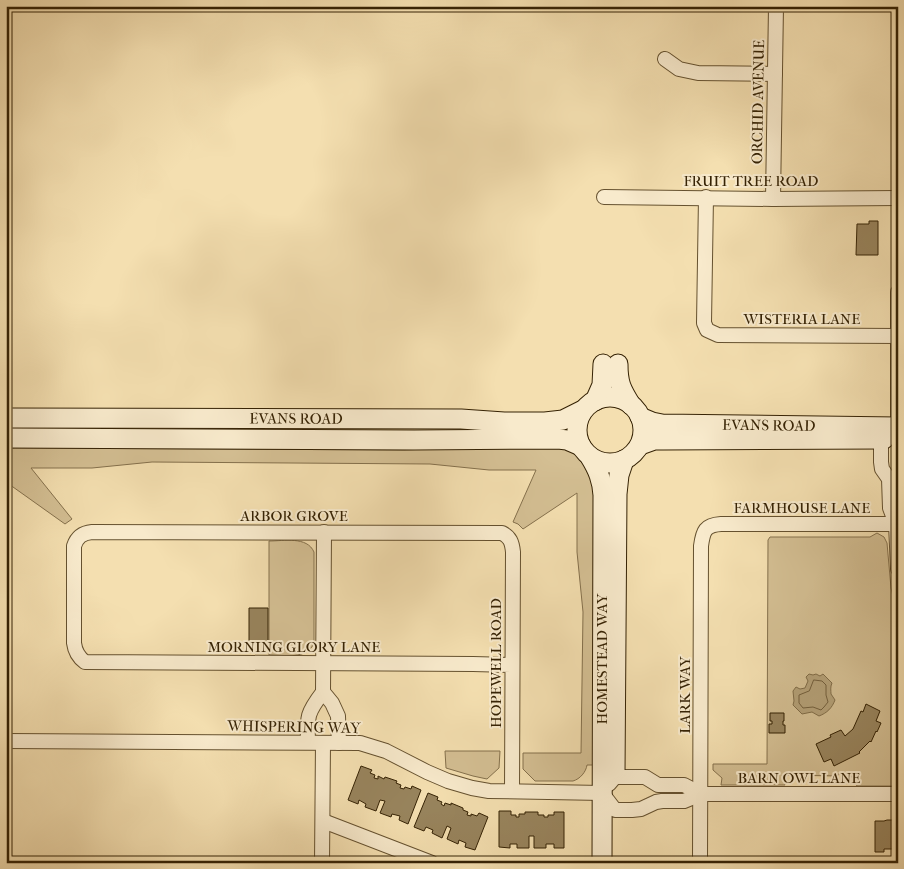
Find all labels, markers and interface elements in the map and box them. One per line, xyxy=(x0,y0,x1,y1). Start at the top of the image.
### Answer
street label: ORCHID AVENUE xyxy=(748,40,768,164)
street label: FRUIT TREE ROAD xyxy=(684,172,818,190)
street label: WISTERIA LANE xyxy=(743,310,860,328)
street label: EVANS ROAD xyxy=(249,410,343,428)
street label: EVANS ROAD xyxy=(722,416,816,435)
street label: FARMHOUSE LANE xyxy=(734,499,870,517)
street label: ARBOR GROVE xyxy=(239,507,348,525)
street label: HOMESTEAD WAY xyxy=(593,593,611,724)
street label: HOPEWELL ROAD xyxy=(487,598,505,728)
street label: MORNING GLORY LANE xyxy=(208,638,380,656)
street label: LARK WAY xyxy=(676,656,694,734)
street label: WHISPERING WAY xyxy=(226,717,362,737)
street label: BARN OWL LANE xyxy=(738,769,860,787)

